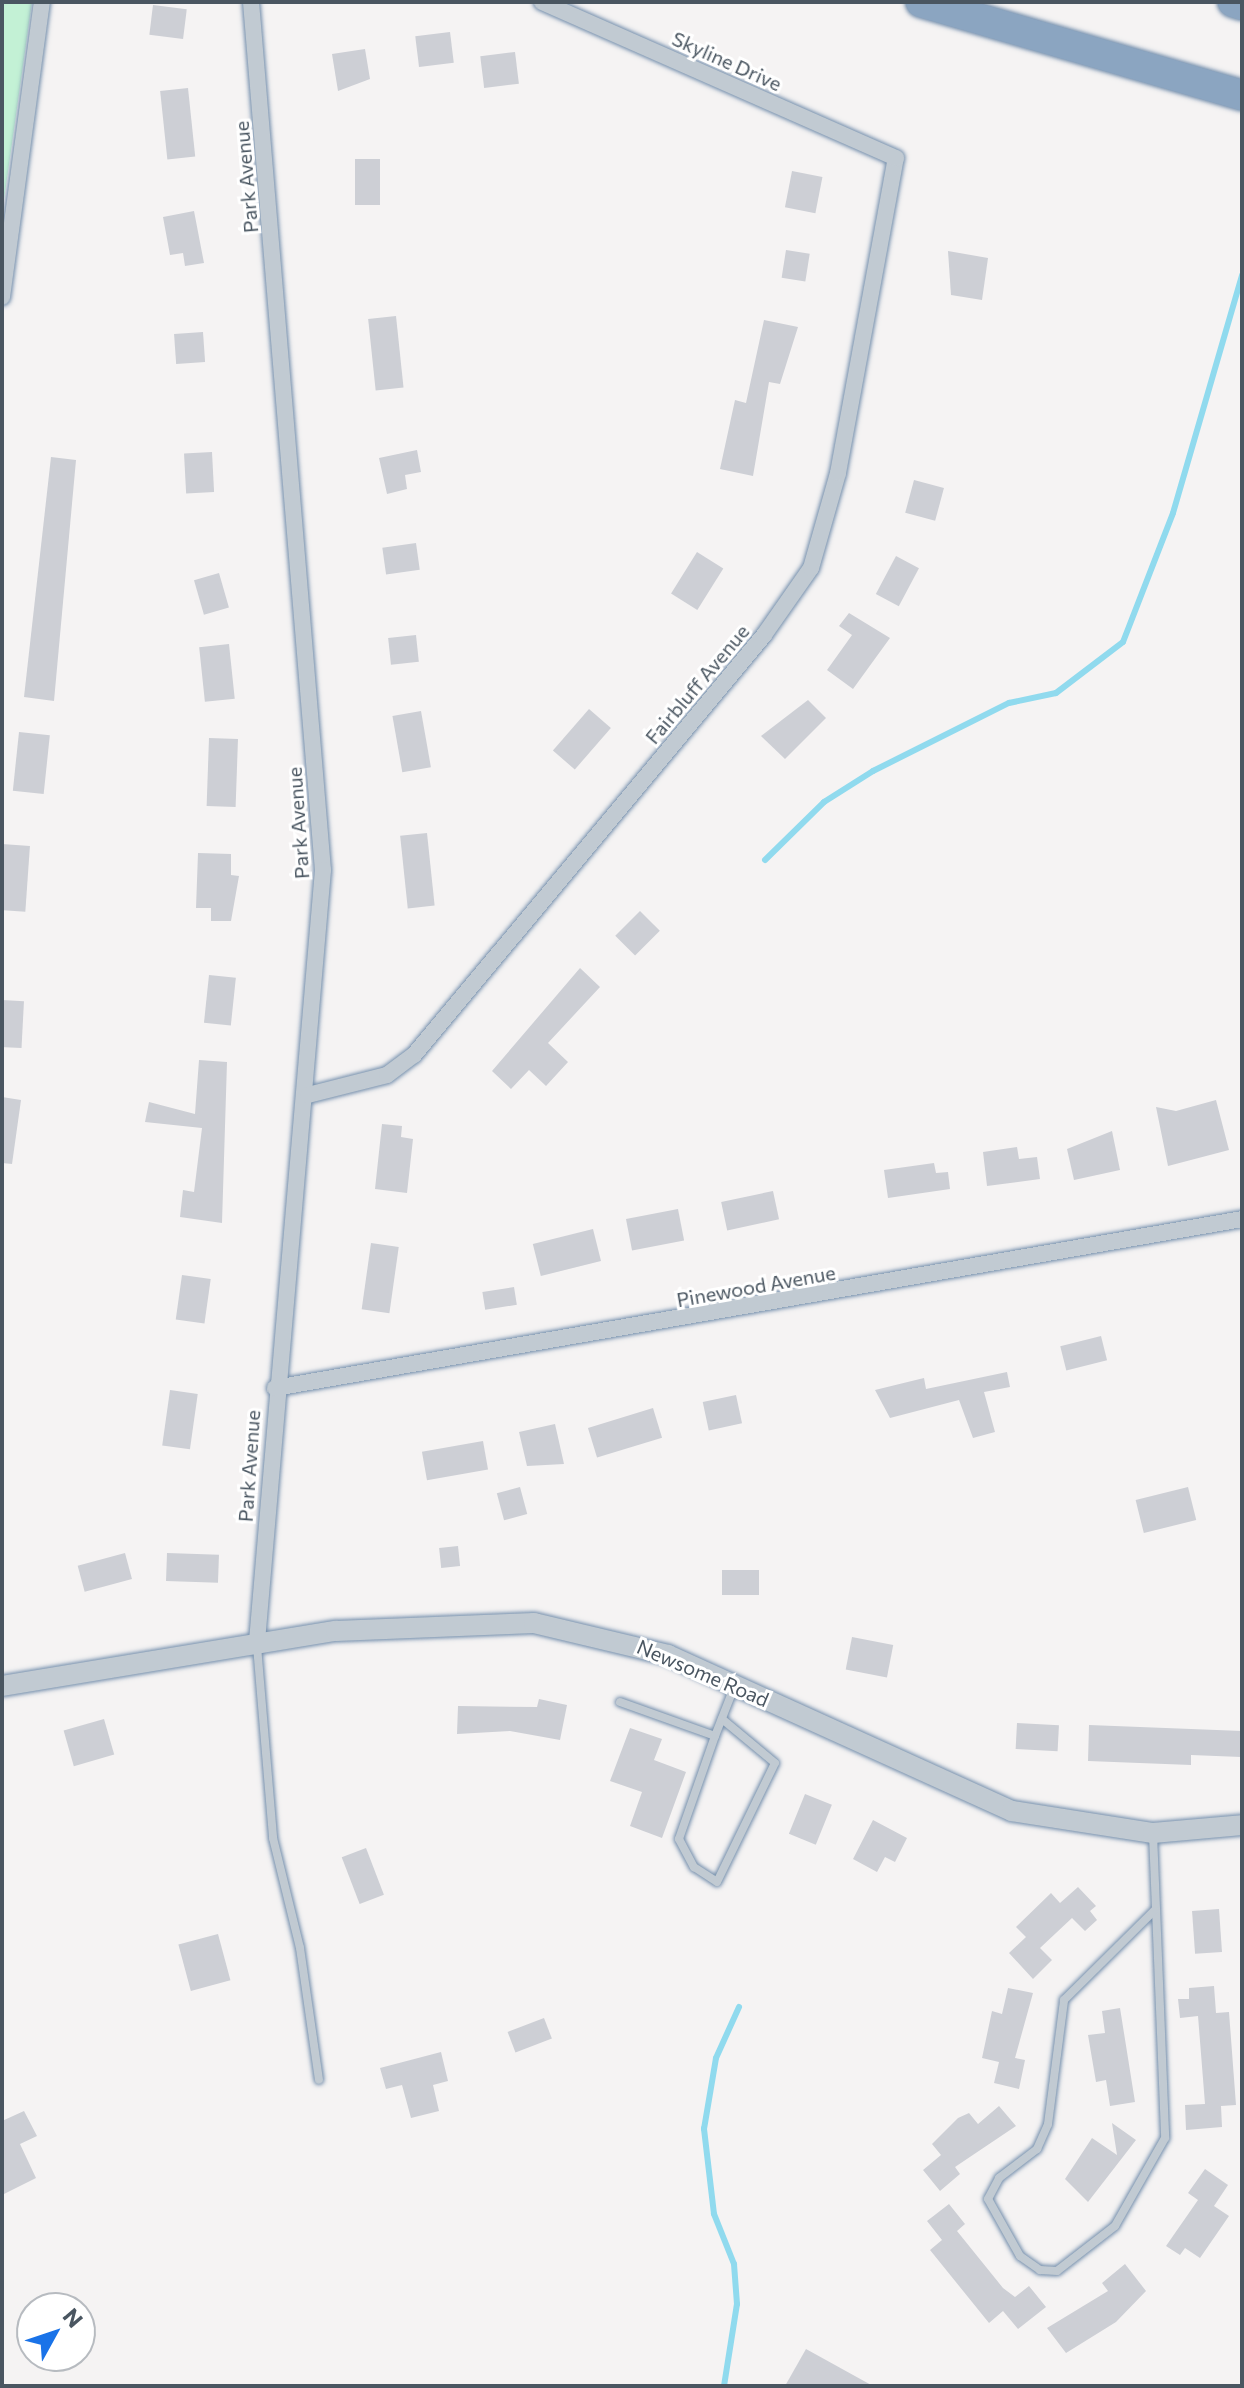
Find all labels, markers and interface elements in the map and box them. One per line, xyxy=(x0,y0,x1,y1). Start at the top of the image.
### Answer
street label: Skyline Drive xyxy=(669,26,785,96)
street label: Park Avenue xyxy=(229,120,263,234)
street label: Fairbluff Avenue xyxy=(640,619,754,749)
street label: Park Avenue xyxy=(282,766,314,880)
street label: Pinewood Avenue xyxy=(675,1260,837,1312)
street label: Park Avenue xyxy=(233,1409,265,1523)
street label: Newsome Road xyxy=(633,1634,773,1712)
north arrow xyxy=(16,2292,96,2372)
text: N xyxy=(58,2303,89,2333)

